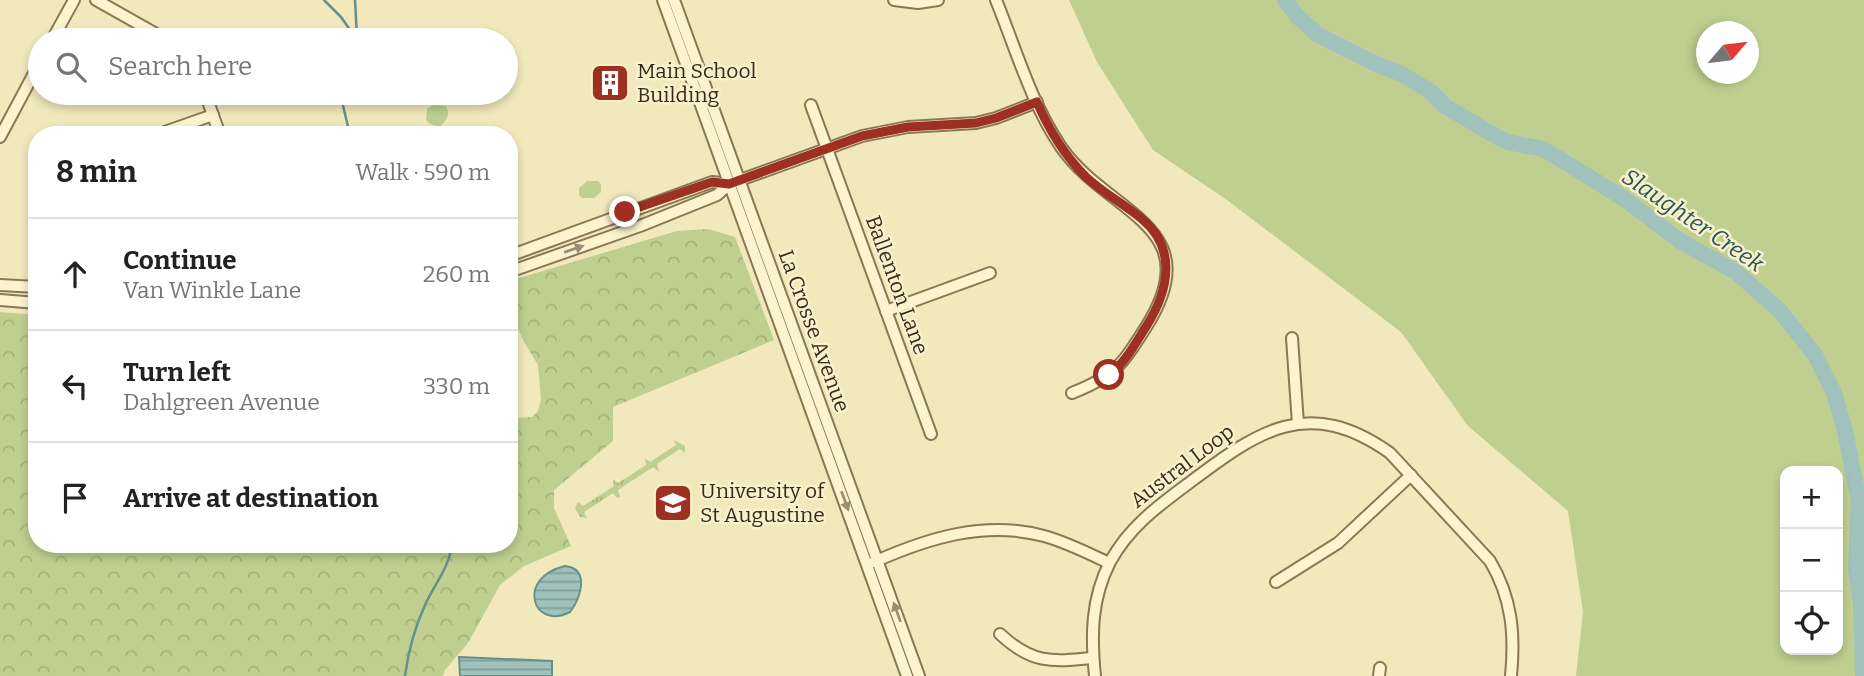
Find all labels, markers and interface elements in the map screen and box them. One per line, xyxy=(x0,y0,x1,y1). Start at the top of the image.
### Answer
north arrow xyxy=(1696,21,1759,84)
search box xyxy=(28,28,518,105)
icon: search xyxy=(52,48,90,86)
text: Search here xyxy=(108,51,252,82)
place label: Main School Building xyxy=(637,58,757,108)
building icon: Main School Building xyxy=(589,62,631,104)
text: 8 min xyxy=(56,154,137,190)
text: Walk · 590 m xyxy=(355,158,490,186)
water label: Slaughter Creek xyxy=(1617,162,1770,278)
route end xyxy=(609,196,640,227)
street label: Ballenton Lane xyxy=(860,212,934,358)
one-way arrow xyxy=(563,243,584,254)
text: Continue xyxy=(123,245,237,276)
street label: La Crosse Avenue xyxy=(773,246,855,416)
icon: ahead xyxy=(56,255,94,293)
text: 260 m xyxy=(423,260,490,288)
text: Van Winkle Lane xyxy=(123,276,301,304)
text: Turn left xyxy=(123,357,231,388)
route start xyxy=(1093,359,1124,390)
icon: left xyxy=(56,367,94,405)
text: 330 m xyxy=(423,372,490,400)
text: Dahlgreen Avenue xyxy=(123,388,320,416)
street label: Austral Loop xyxy=(1125,419,1239,513)
map controls xyxy=(1780,466,1843,655)
button: + xyxy=(1780,466,1843,529)
place label: University of St Augustine xyxy=(700,478,826,528)
icon: arrive xyxy=(56,479,94,517)
school or university icon: University of St Augustine xyxy=(652,482,694,524)
text: Arrive at destination xyxy=(123,483,378,514)
one-way arrow xyxy=(840,491,851,512)
button: − xyxy=(1780,529,1843,592)
button: locate xyxy=(1780,592,1843,655)
one-way arrow xyxy=(891,601,902,622)

